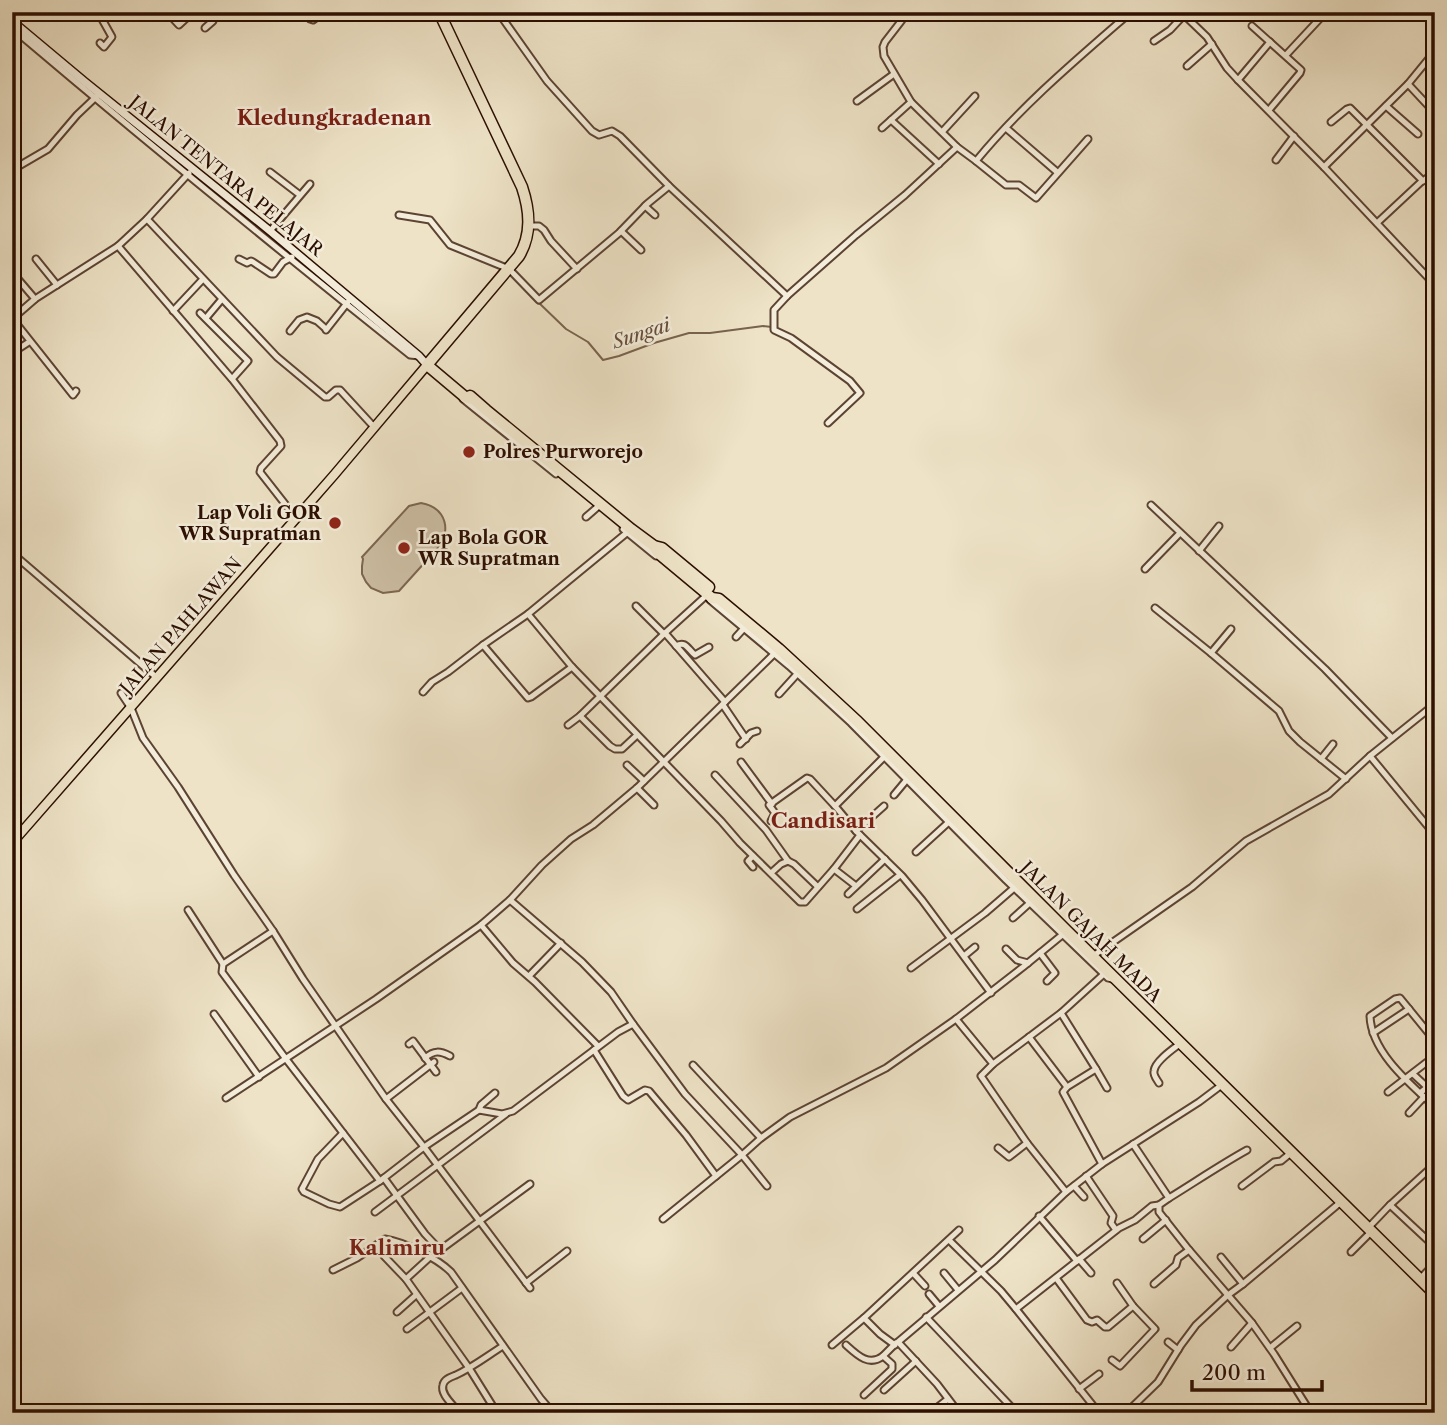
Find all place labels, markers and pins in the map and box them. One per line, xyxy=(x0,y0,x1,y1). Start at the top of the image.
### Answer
place label: Polres Purworejo xyxy=(483,441,643,463)
marker: Polres Purworejo xyxy=(461,444,477,460)
place label: Lap Voli GOR WR Supratman xyxy=(178,502,322,545)
marker: Lap Voli GOR WR Supratman xyxy=(327,515,343,531)
place label: Lap Bola GOR WR Supratman xyxy=(417,527,561,570)
marker: Lap Bola GOR WR Supratman xyxy=(396,540,412,556)

